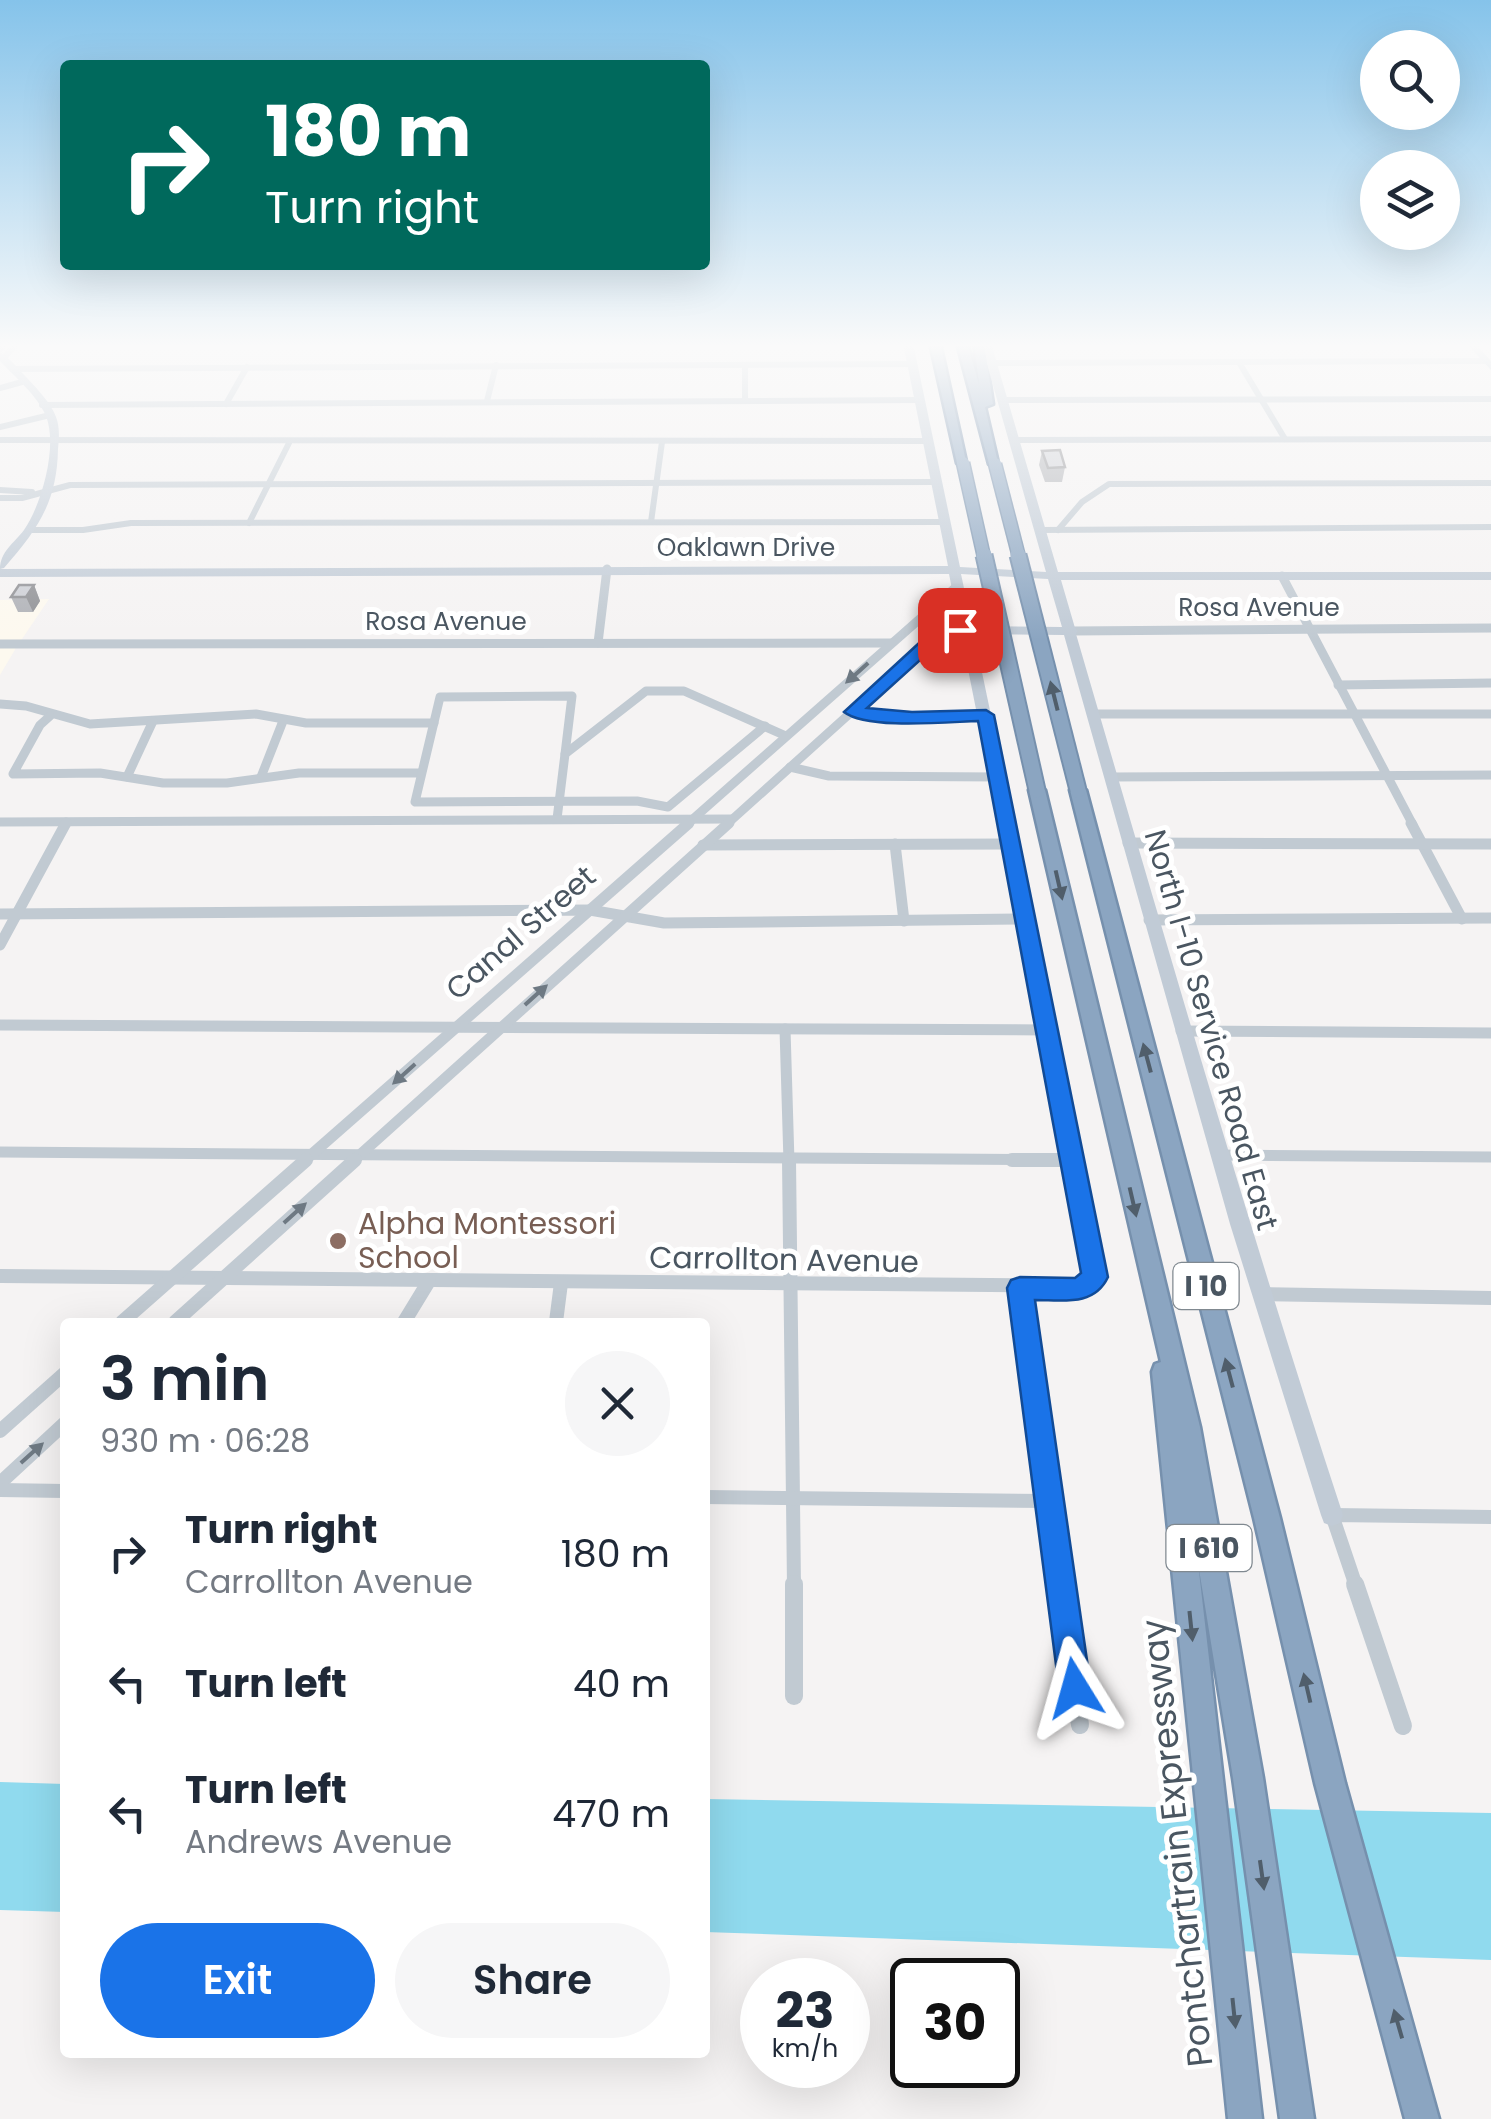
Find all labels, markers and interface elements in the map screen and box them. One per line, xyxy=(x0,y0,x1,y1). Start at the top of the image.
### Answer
map controls xyxy=(1360,30,1460,250)
button: search xyxy=(1360,30,1460,130)
text: 180 m xyxy=(265,82,471,181)
icon: right xyxy=(100,100,230,230)
button: layers xyxy=(1360,150,1460,250)
text: Turn right xyxy=(265,176,479,239)
street label: Oaklawn Drive xyxy=(657,530,835,565)
pin xyxy=(918,588,1003,673)
street label: Rosa Avenue xyxy=(1178,590,1340,625)
icon: arrive xyxy=(933,603,988,658)
street label: Rosa Avenue xyxy=(365,604,527,639)
one-way arrow xyxy=(845,661,870,683)
one-way arrow xyxy=(1046,680,1062,711)
street label: North I-10 Service Road East xyxy=(1134,825,1289,1235)
street label: Canal Street xyxy=(436,855,605,1010)
one-way arrow xyxy=(1052,870,1067,901)
one-way arrow xyxy=(524,984,548,1007)
one-way arrow xyxy=(1138,1042,1154,1073)
one-way arrow xyxy=(392,1062,417,1084)
one-way arrow xyxy=(1126,1187,1141,1218)
one-way arrow xyxy=(283,1202,307,1225)
place label: Alpha Montessori School xyxy=(358,1202,616,1279)
marker: Alpha Montessori School xyxy=(327,1230,349,1252)
street label: Carrollton Avenue xyxy=(649,1236,919,1283)
road number: I 10 xyxy=(1174,1263,1238,1309)
text: 3 min xyxy=(100,1337,269,1421)
button: close xyxy=(565,1351,670,1456)
one-way arrow xyxy=(1220,1357,1236,1388)
text: 930 m · 06:28 xyxy=(100,1418,310,1463)
one-way arrow xyxy=(20,1442,44,1465)
text: Turn right xyxy=(185,1503,377,1556)
road number: I 610 xyxy=(1166,1525,1252,1571)
icon: right xyxy=(100,1526,155,1581)
text: 180 m xyxy=(561,1527,670,1580)
text: Carrollton Avenue xyxy=(185,1559,473,1604)
one-way arrow xyxy=(1184,1610,1200,1642)
street label: Pontchartrain Expressway xyxy=(1129,1617,1224,2069)
position arrow xyxy=(1023,1636,1127,1740)
icon: left xyxy=(100,1656,155,1711)
text: Turn left xyxy=(185,1657,347,1710)
text: 40 m xyxy=(573,1657,670,1710)
one-way arrow xyxy=(1299,1672,1315,1703)
text: Turn left xyxy=(185,1763,347,1816)
icon: left xyxy=(100,1786,155,1841)
text: 470 m xyxy=(552,1787,670,1840)
text: Andrews Avenue xyxy=(185,1819,452,1864)
one-way arrow xyxy=(1254,1859,1270,1891)
button: Exit xyxy=(100,1923,375,2038)
button: Share xyxy=(395,1923,670,2038)
speed limit sign: 30 xyxy=(890,1958,1020,2088)
text: 23 xyxy=(776,1975,834,2046)
one-way arrow xyxy=(1226,1998,1242,2029)
one-way arrow xyxy=(1390,2009,1405,2039)
text: km/h xyxy=(772,2031,838,2066)

